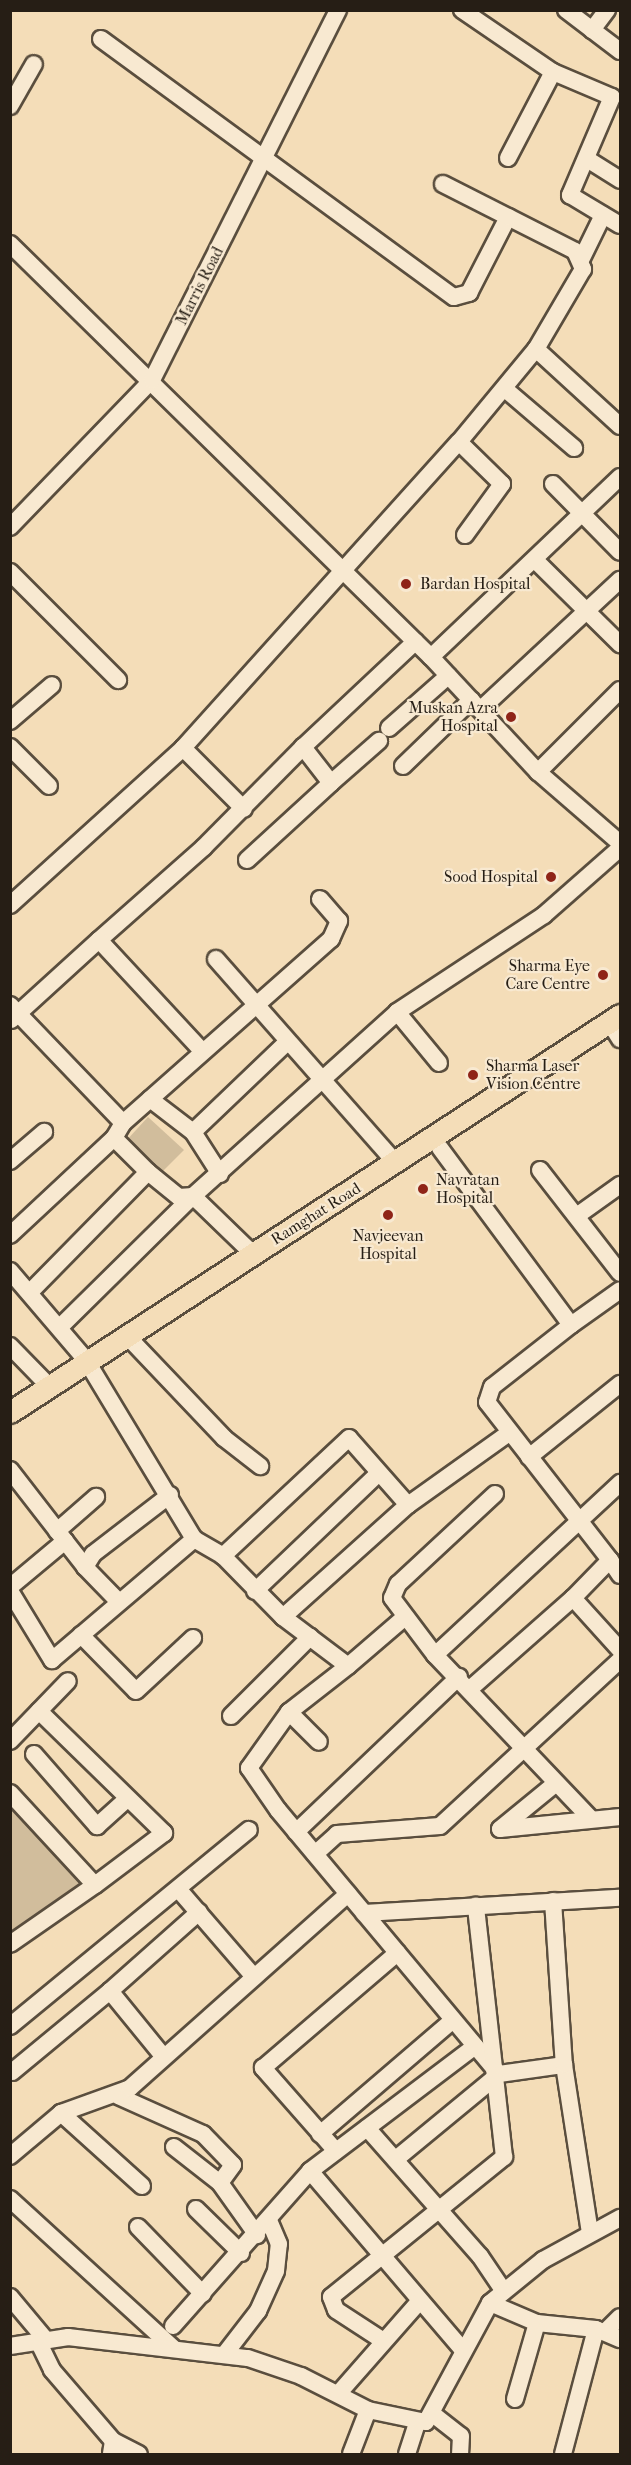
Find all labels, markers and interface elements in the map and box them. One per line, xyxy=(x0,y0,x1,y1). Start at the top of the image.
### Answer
street label: Marris Road xyxy=(172,244,228,328)
place label: Bardan Hospital xyxy=(420,574,530,594)
marker: Bardan Hospital xyxy=(397,575,415,593)
place label: Muskan Azra Hospital xyxy=(409,698,498,736)
marker: Muskan Azra Hospital xyxy=(502,708,520,726)
place label: Sood Hospital xyxy=(444,867,538,887)
marker: Sood Hospital xyxy=(542,868,560,886)
place label: Sharma Eye Care Centre xyxy=(506,956,590,994)
marker: Sharma Eye Care Centre xyxy=(594,966,612,984)
place label: Sharma Laser Vision Centre xyxy=(486,1056,581,1094)
marker: Sharma Laser Vision Centre xyxy=(464,1066,482,1084)
place label: Navratan Hospital xyxy=(436,1170,500,1208)
street label: Ramghat Road xyxy=(268,1179,364,1249)
marker: Navratan Hospital xyxy=(414,1180,432,1198)
marker: Navjeevan Hospital xyxy=(379,1206,397,1224)
place label: Navjeevan Hospital xyxy=(352,1226,424,1264)

